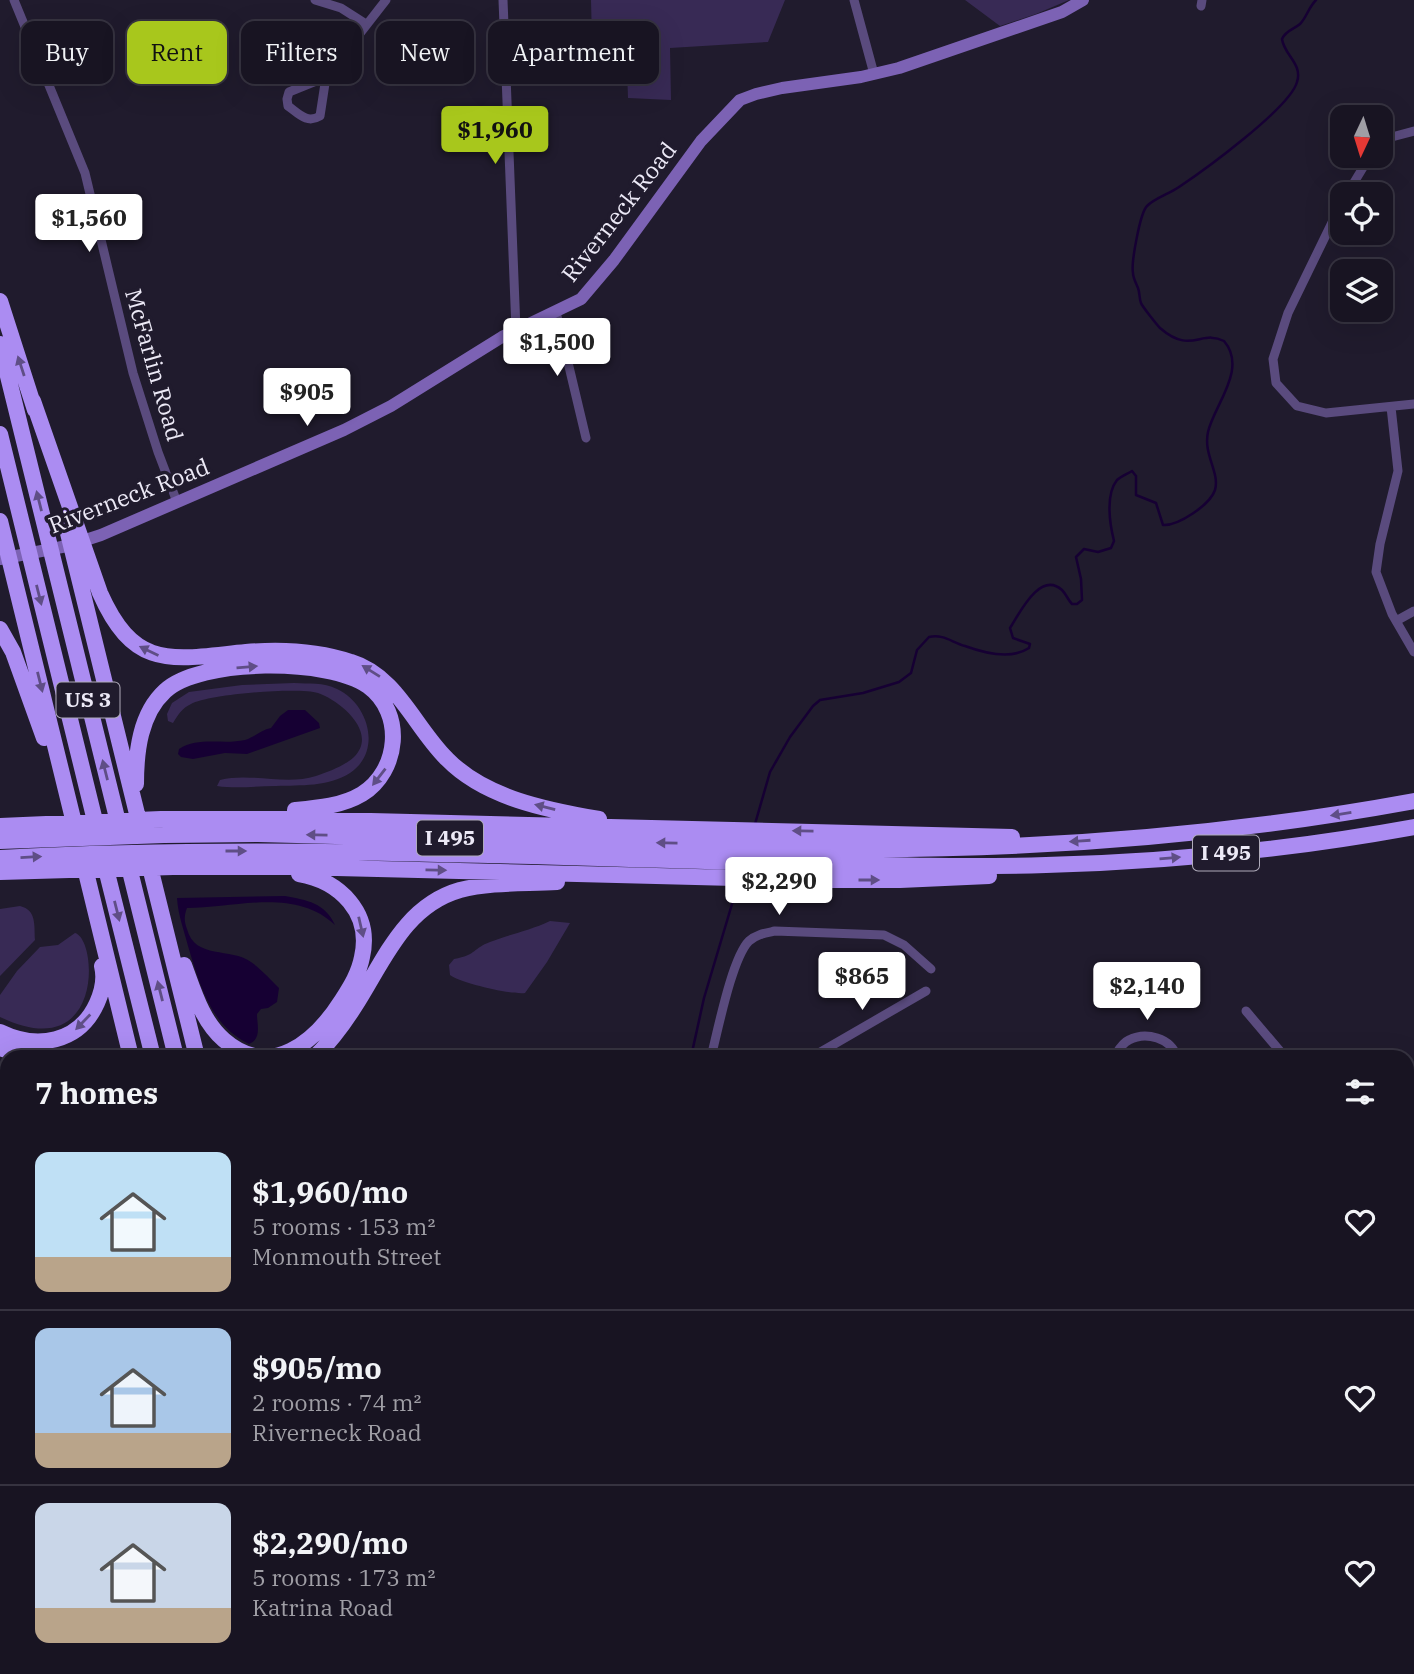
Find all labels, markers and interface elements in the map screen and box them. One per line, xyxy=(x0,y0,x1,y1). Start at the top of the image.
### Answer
chip: Buy xyxy=(21,21,113,84)
chip: Rent xyxy=(127,21,227,84)
chip: Filters xyxy=(241,21,362,84)
chip: New xyxy=(376,21,474,84)
chip: Apartment xyxy=(488,21,659,84)
north arrow xyxy=(1330,105,1393,168)
map controls xyxy=(1330,105,1393,322)
pin: $1,960 xyxy=(438,106,552,166)
text: $1,960 xyxy=(457,114,533,144)
street label: Riverneck Road xyxy=(554,135,682,288)
button: locate xyxy=(1330,182,1393,245)
pin: $1,560 xyxy=(32,194,146,254)
text: $1,560 xyxy=(51,202,127,232)
button: layers xyxy=(1330,259,1393,322)
street label: McFarlin Road xyxy=(119,285,191,444)
pin: $1,500 xyxy=(500,318,614,378)
text: $1,500 xyxy=(519,326,595,356)
one-way arrow xyxy=(16,355,26,376)
pin: $905 xyxy=(266,368,348,428)
text: $905 xyxy=(279,376,335,406)
street label: Riverneck Road xyxy=(44,451,213,539)
one-way arrow xyxy=(33,490,44,512)
one-way arrow xyxy=(34,584,45,606)
one-way arrow xyxy=(139,645,159,656)
one-way arrow xyxy=(236,662,258,673)
one-way arrow xyxy=(361,665,380,678)
one-way arrow xyxy=(35,671,46,693)
road number: US 3 xyxy=(56,682,119,718)
one-way arrow xyxy=(99,759,110,781)
one-way arrow xyxy=(372,767,387,785)
one-way arrow xyxy=(534,801,556,812)
one-way arrow xyxy=(1330,809,1352,820)
road number: I 495 xyxy=(417,820,483,856)
one-way arrow xyxy=(792,825,814,836)
one-way arrow xyxy=(306,829,328,841)
one-way arrow xyxy=(1069,836,1091,847)
road number: I 495 xyxy=(1193,836,1259,870)
one-way arrow xyxy=(656,838,678,849)
one-way arrow xyxy=(225,845,247,857)
one-way arrow xyxy=(20,851,42,862)
one-way arrow xyxy=(1160,852,1182,863)
pin: $2,290 xyxy=(722,858,836,917)
one-way arrow xyxy=(425,864,447,876)
text: $2,290 xyxy=(741,865,817,895)
one-way arrow xyxy=(859,874,881,886)
one-way arrow xyxy=(112,901,123,923)
one-way arrow xyxy=(356,916,367,938)
pin: $865 xyxy=(821,953,903,1012)
text: $865 xyxy=(834,960,890,990)
pin: $2,140 xyxy=(1090,962,1204,1022)
text: $2,140 xyxy=(1109,970,1185,1000)
one-way arrow xyxy=(154,980,165,1002)
one-way arrow xyxy=(76,1013,92,1030)
text: 7 homes xyxy=(35,1073,158,1112)
icon: filters xyxy=(1341,1073,1379,1111)
text: $1,960/mo xyxy=(252,1172,408,1211)
icon: home xyxy=(91,1180,175,1264)
icon: heart xyxy=(1341,1203,1379,1241)
text: 5 rooms · 153 m² xyxy=(252,1211,435,1241)
text: Monmouth Street xyxy=(252,1241,441,1271)
text: $905/mo xyxy=(252,1348,382,1387)
icon: home xyxy=(91,1356,175,1440)
icon: heart xyxy=(1341,1379,1379,1417)
text: 2 rooms · 74 m² xyxy=(252,1387,422,1417)
text: Riverneck Road xyxy=(252,1417,422,1447)
text: $2,290/mo xyxy=(252,1523,408,1562)
icon: home xyxy=(91,1531,175,1615)
icon: heart xyxy=(1341,1554,1379,1592)
text: 5 rooms · 173 m² xyxy=(252,1562,435,1592)
text: Katrina Road xyxy=(252,1592,393,1622)

